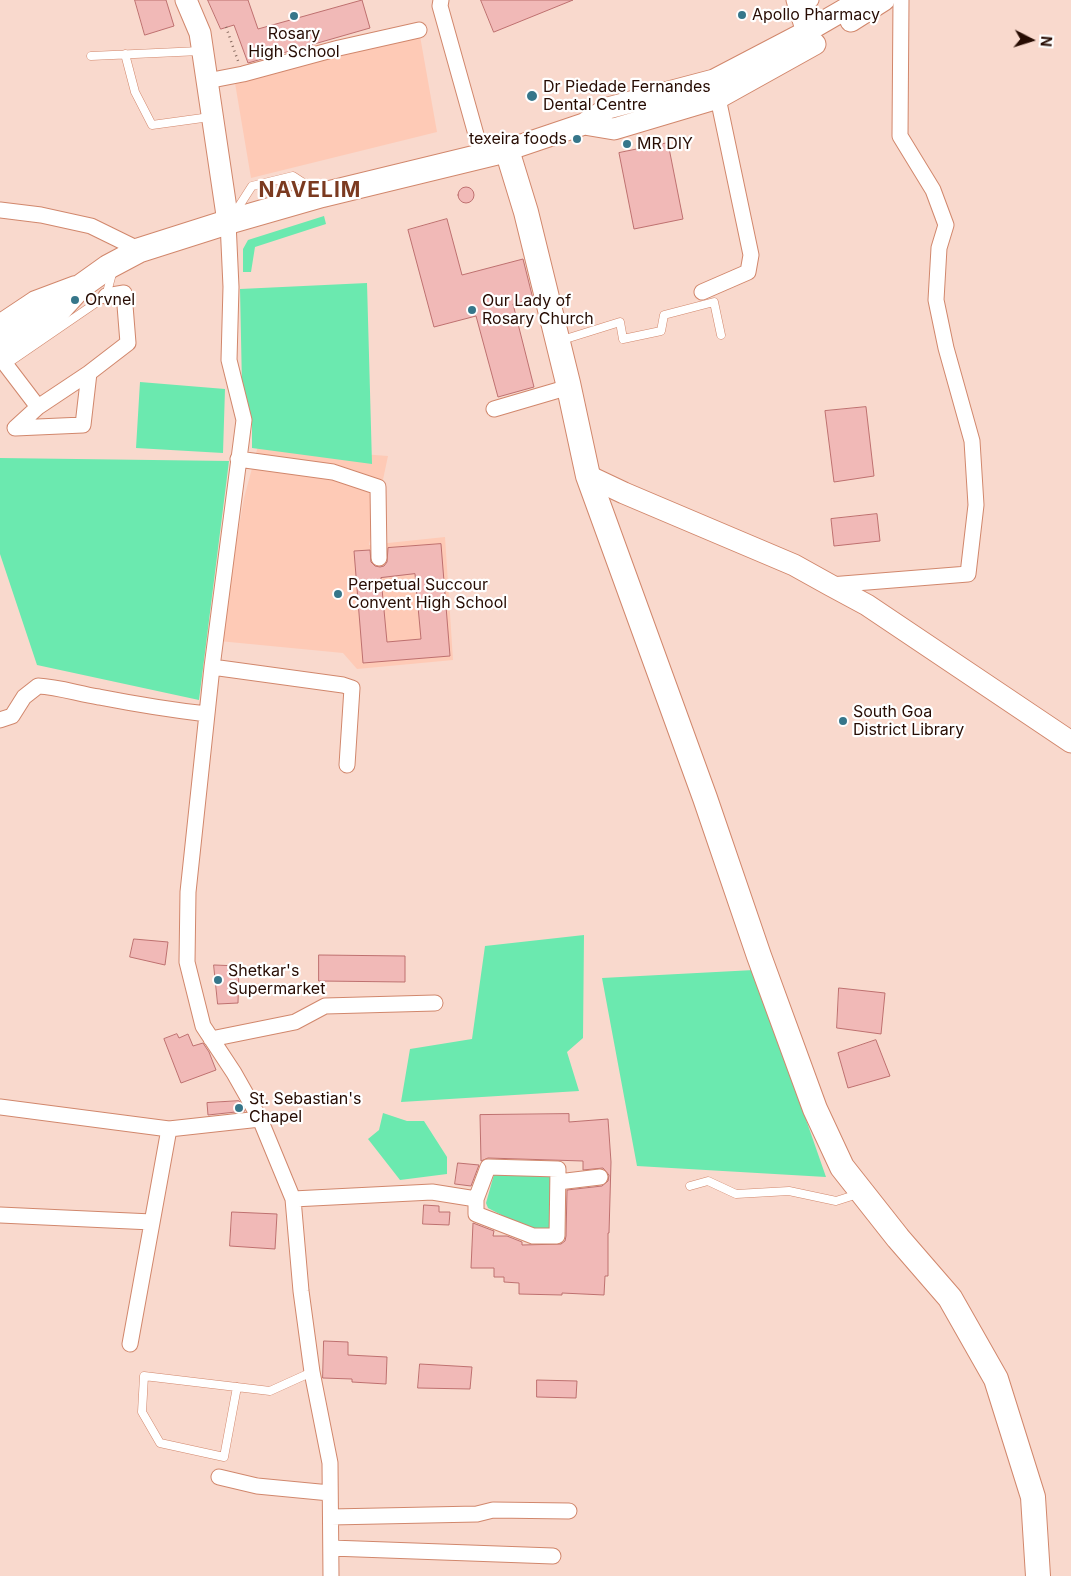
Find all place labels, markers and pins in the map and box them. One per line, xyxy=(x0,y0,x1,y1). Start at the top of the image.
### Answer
place label: Apollo Pharmacy xyxy=(752,5,880,25)
marker: Apollo Pharmacy xyxy=(736,9,748,21)
marker: Rosary High School xyxy=(288,10,300,22)
place label: Rosary High School xyxy=(248,24,340,62)
place label: Dr Piedade Fernandes Dental Centre xyxy=(543,77,711,115)
marker: Dr Piedade Fernandes Dental Centre xyxy=(525,89,539,103)
place label: texeira foods xyxy=(469,129,567,149)
marker: texeira foods xyxy=(571,133,583,145)
place label: MR DIY xyxy=(637,134,693,154)
marker: MR DIY xyxy=(621,138,633,150)
place label: Orvnel xyxy=(85,290,135,310)
place label: Our Lady of Rosary Church xyxy=(482,291,594,329)
marker: Orvnel xyxy=(69,294,81,306)
marker: Our Lady of Rosary Church xyxy=(466,304,478,316)
place label: Perpetual Succour Convent High School xyxy=(348,575,507,613)
marker: Perpetual Succour Convent High School xyxy=(332,588,344,600)
place label: South Goa District Library xyxy=(853,702,964,740)
marker: South Goa District Library xyxy=(837,715,849,727)
place label: Shetkar's Supermarket xyxy=(228,961,325,999)
marker: Shetkar's Supermarket xyxy=(212,974,224,986)
place label: St. Sebastian's Chapel xyxy=(249,1089,361,1127)
marker: St. Sebastian's Chapel xyxy=(233,1102,245,1114)

